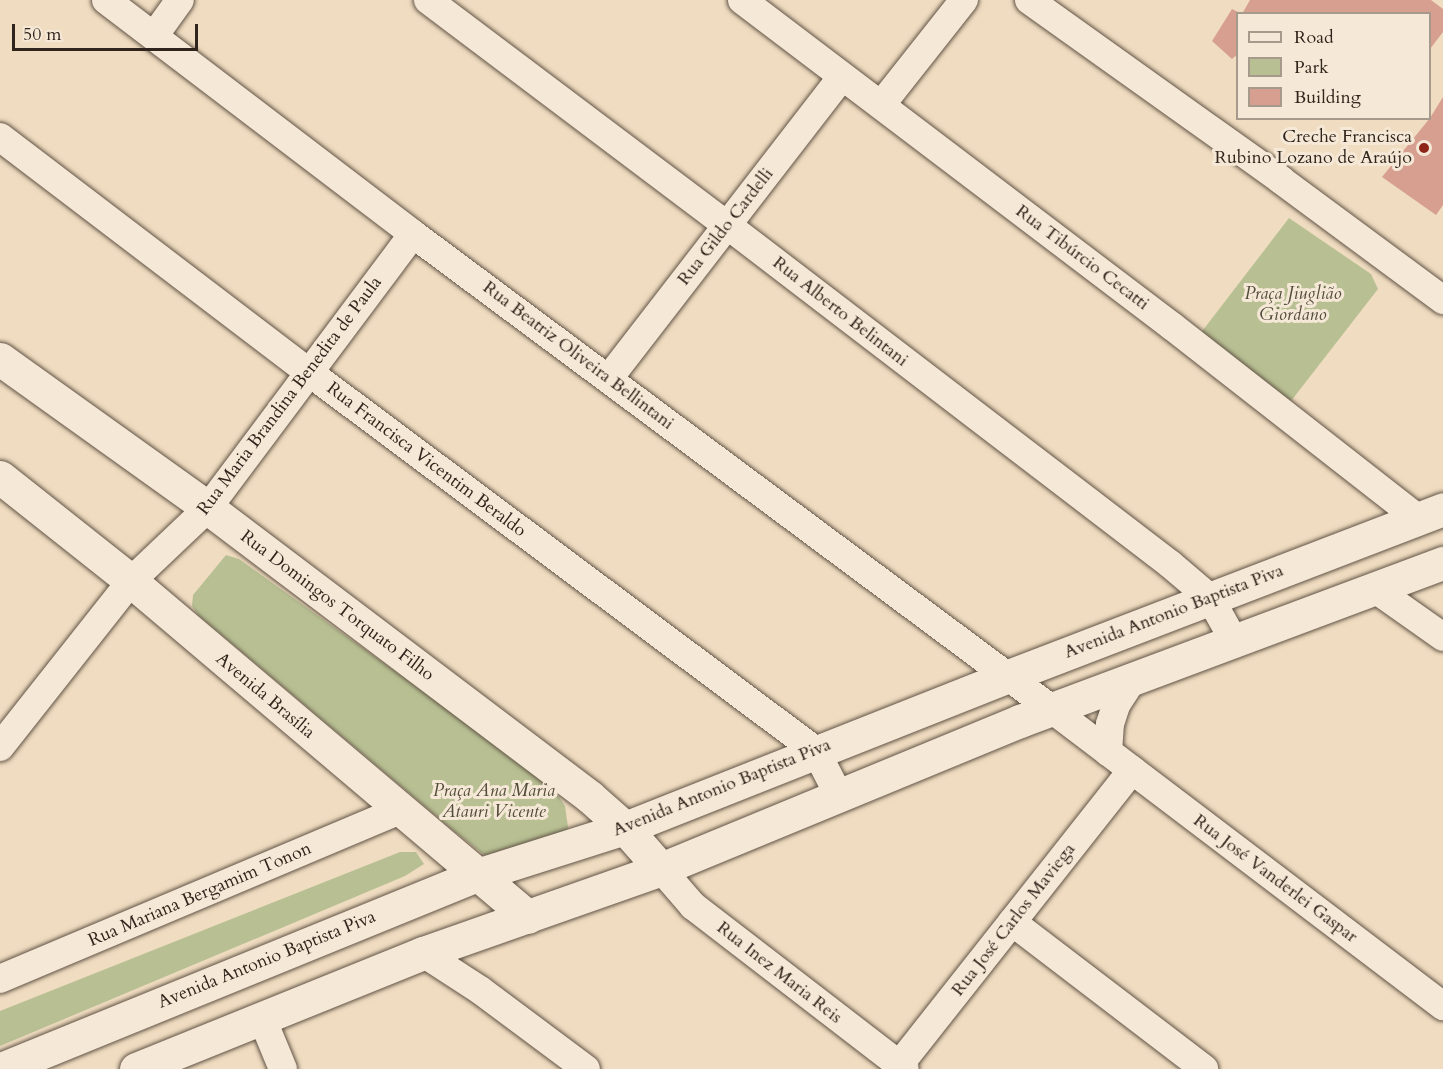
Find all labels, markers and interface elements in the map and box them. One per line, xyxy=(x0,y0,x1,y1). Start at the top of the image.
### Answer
scale bar xyxy=(15,12,201,50)
legend xyxy=(1236,12,1431,120)
text: 50 m xyxy=(23,22,62,47)
text: Road xyxy=(1294,25,1334,50)
text: Park xyxy=(1294,55,1329,80)
text: Building xyxy=(1294,85,1361,110)
place label: Creche Francisca Rubino Lozano de Araújo xyxy=(1215,127,1412,170)
marker: Creche Francisca Rubino Lozano de Araújo xyxy=(1417,141,1431,155)
street label: Rua Gildo Cardelli xyxy=(673,164,779,290)
street label: Rua Tibúrcio Cecatti xyxy=(1011,201,1153,315)
street label: Rua Alberto Belintani xyxy=(768,252,912,372)
street label: Rua Maria Brandina Benedita de Paula xyxy=(193,272,387,520)
street label: Rua Beatriz Oliveira Bellintani xyxy=(478,277,678,435)
park label: Praça Jiuglião Giordano xyxy=(1244,284,1342,326)
street label: Rua Francisca Vicentim Beraldo xyxy=(322,378,530,542)
street label: Rua Domingos Torquato Filho xyxy=(236,526,438,686)
street label: Avenida Antonio Baptista Piva xyxy=(1061,560,1287,664)
street label: Avenida Brasília xyxy=(211,648,319,744)
street label: Avenida Antonio Baptista Piva xyxy=(610,734,834,842)
park label: Praça Ana Maria Atauri Vicente xyxy=(433,781,555,824)
street label: Rua José Vanderlei Gaspar xyxy=(1189,810,1361,948)
street label: Rua Mariana Bergamim Tonon xyxy=(85,838,315,952)
street label: Rua José Carlos Maviega xyxy=(948,839,1080,1001)
street label: Avenida Antonio Baptista Piva xyxy=(155,906,379,1014)
street label: Rua Inez Maria Reis xyxy=(712,917,846,1029)

